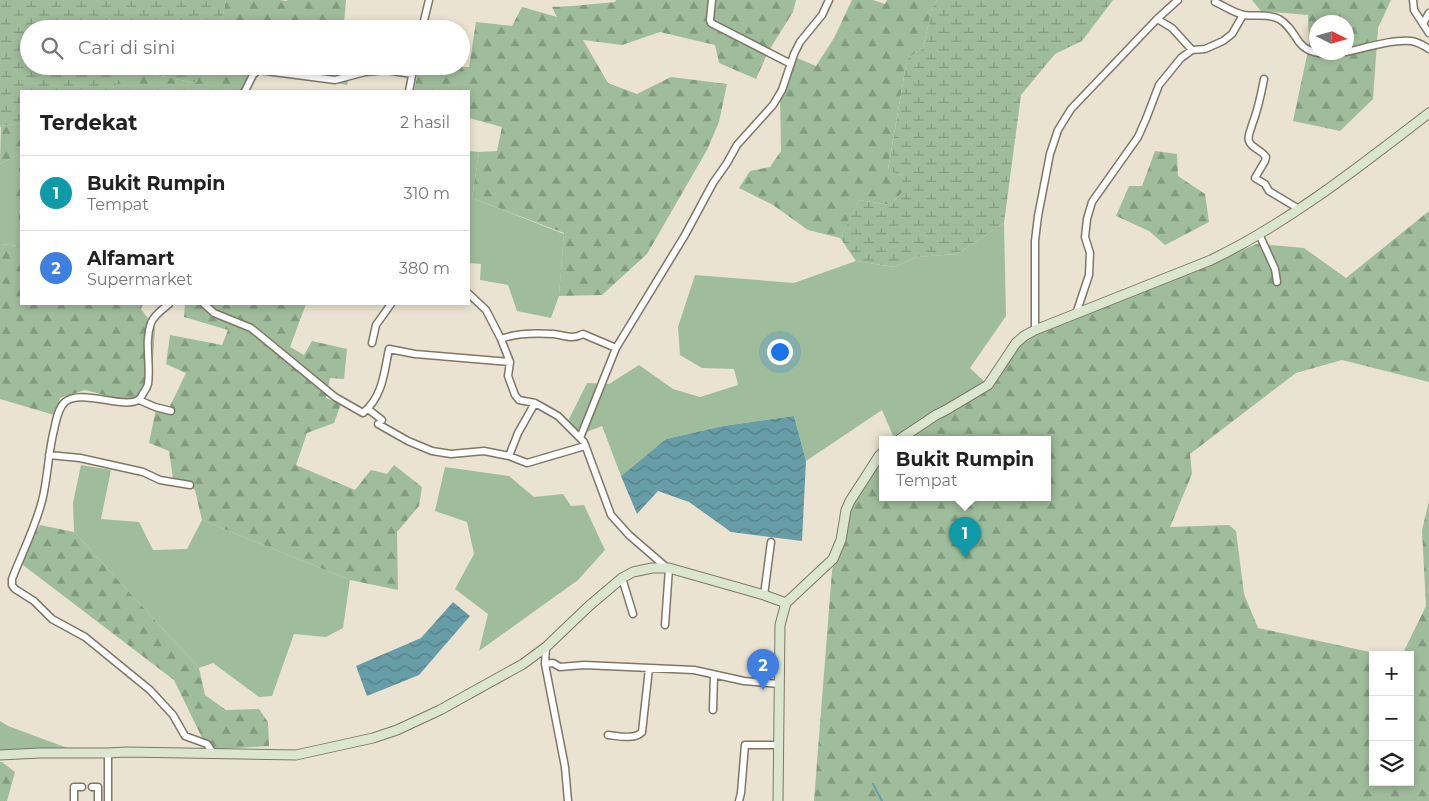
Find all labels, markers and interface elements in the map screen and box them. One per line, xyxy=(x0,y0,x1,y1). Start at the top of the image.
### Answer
north arrow xyxy=(1309,15,1354,60)
search box xyxy=(20,20,470,75)
icon: search xyxy=(38,34,66,62)
text: Cari di sini xyxy=(78,36,175,59)
text: Terdekat xyxy=(40,110,137,135)
text: 2 hasil xyxy=(400,113,450,132)
text: Bukit Rumpin xyxy=(87,172,225,195)
text: 1 xyxy=(53,184,59,203)
text: 310 m xyxy=(403,184,450,203)
text: Tempat xyxy=(87,195,149,214)
text: Alfamart xyxy=(87,247,175,270)
text: 2 xyxy=(51,259,61,278)
text: 380 m xyxy=(399,259,450,278)
text: Supermarket xyxy=(87,270,193,289)
your location xyxy=(767,339,793,365)
popup xyxy=(879,436,1051,501)
text: Bukit Rumpin xyxy=(896,448,1034,471)
text: Tempat xyxy=(896,471,958,490)
pin: 1 xyxy=(949,517,981,558)
pin: 2 xyxy=(747,649,779,690)
map controls xyxy=(1369,651,1414,786)
button: + xyxy=(1369,651,1414,696)
button: − xyxy=(1369,696,1414,741)
button: layers xyxy=(1369,741,1414,786)

